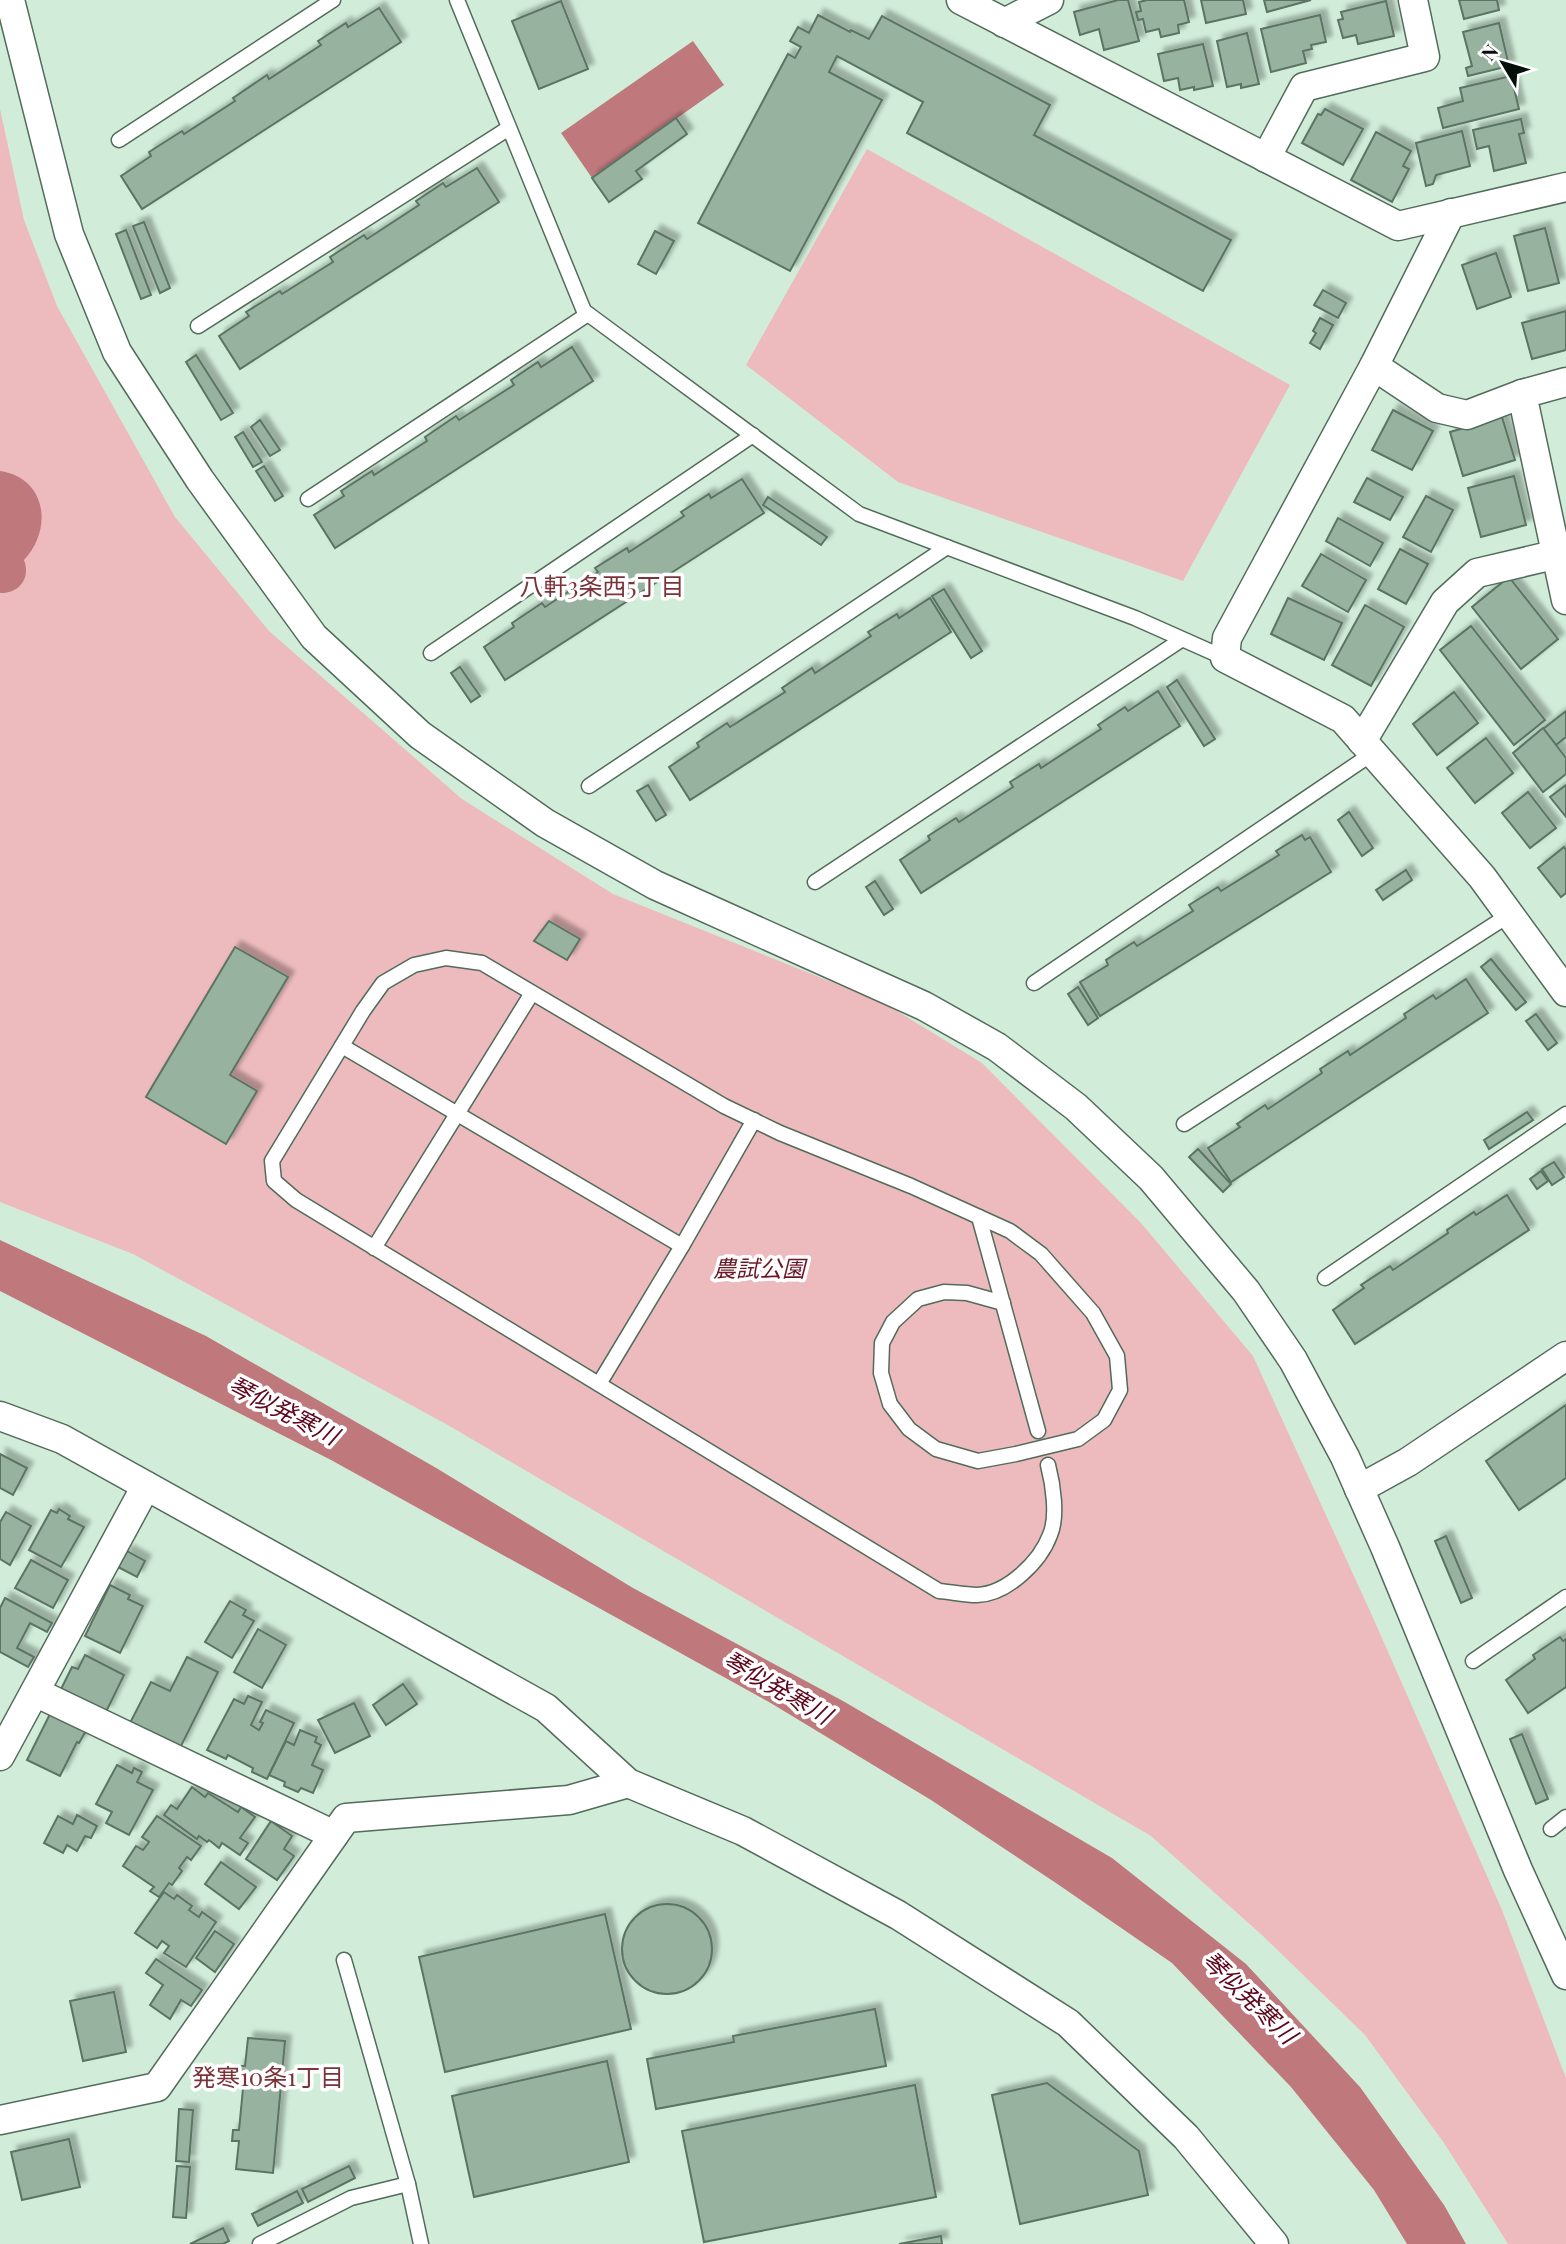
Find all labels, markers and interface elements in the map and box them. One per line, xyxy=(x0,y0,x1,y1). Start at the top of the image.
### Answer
north arrow xyxy=(1468,28,1538,98)
text: N xyxy=(1474,38,1503,65)
district label: 八軒3条西5丁目 xyxy=(520,569,684,601)
park label: 農試公園 xyxy=(713,1252,808,1283)
water label: 琴似発寒川 xyxy=(223,1368,347,1452)
water label: 琴似発寒川 xyxy=(718,1642,841,1732)
water label: 琴似発寒川 xyxy=(1196,1943,1307,2052)
district label: 発寒10条1丁目 xyxy=(192,2060,344,2092)

